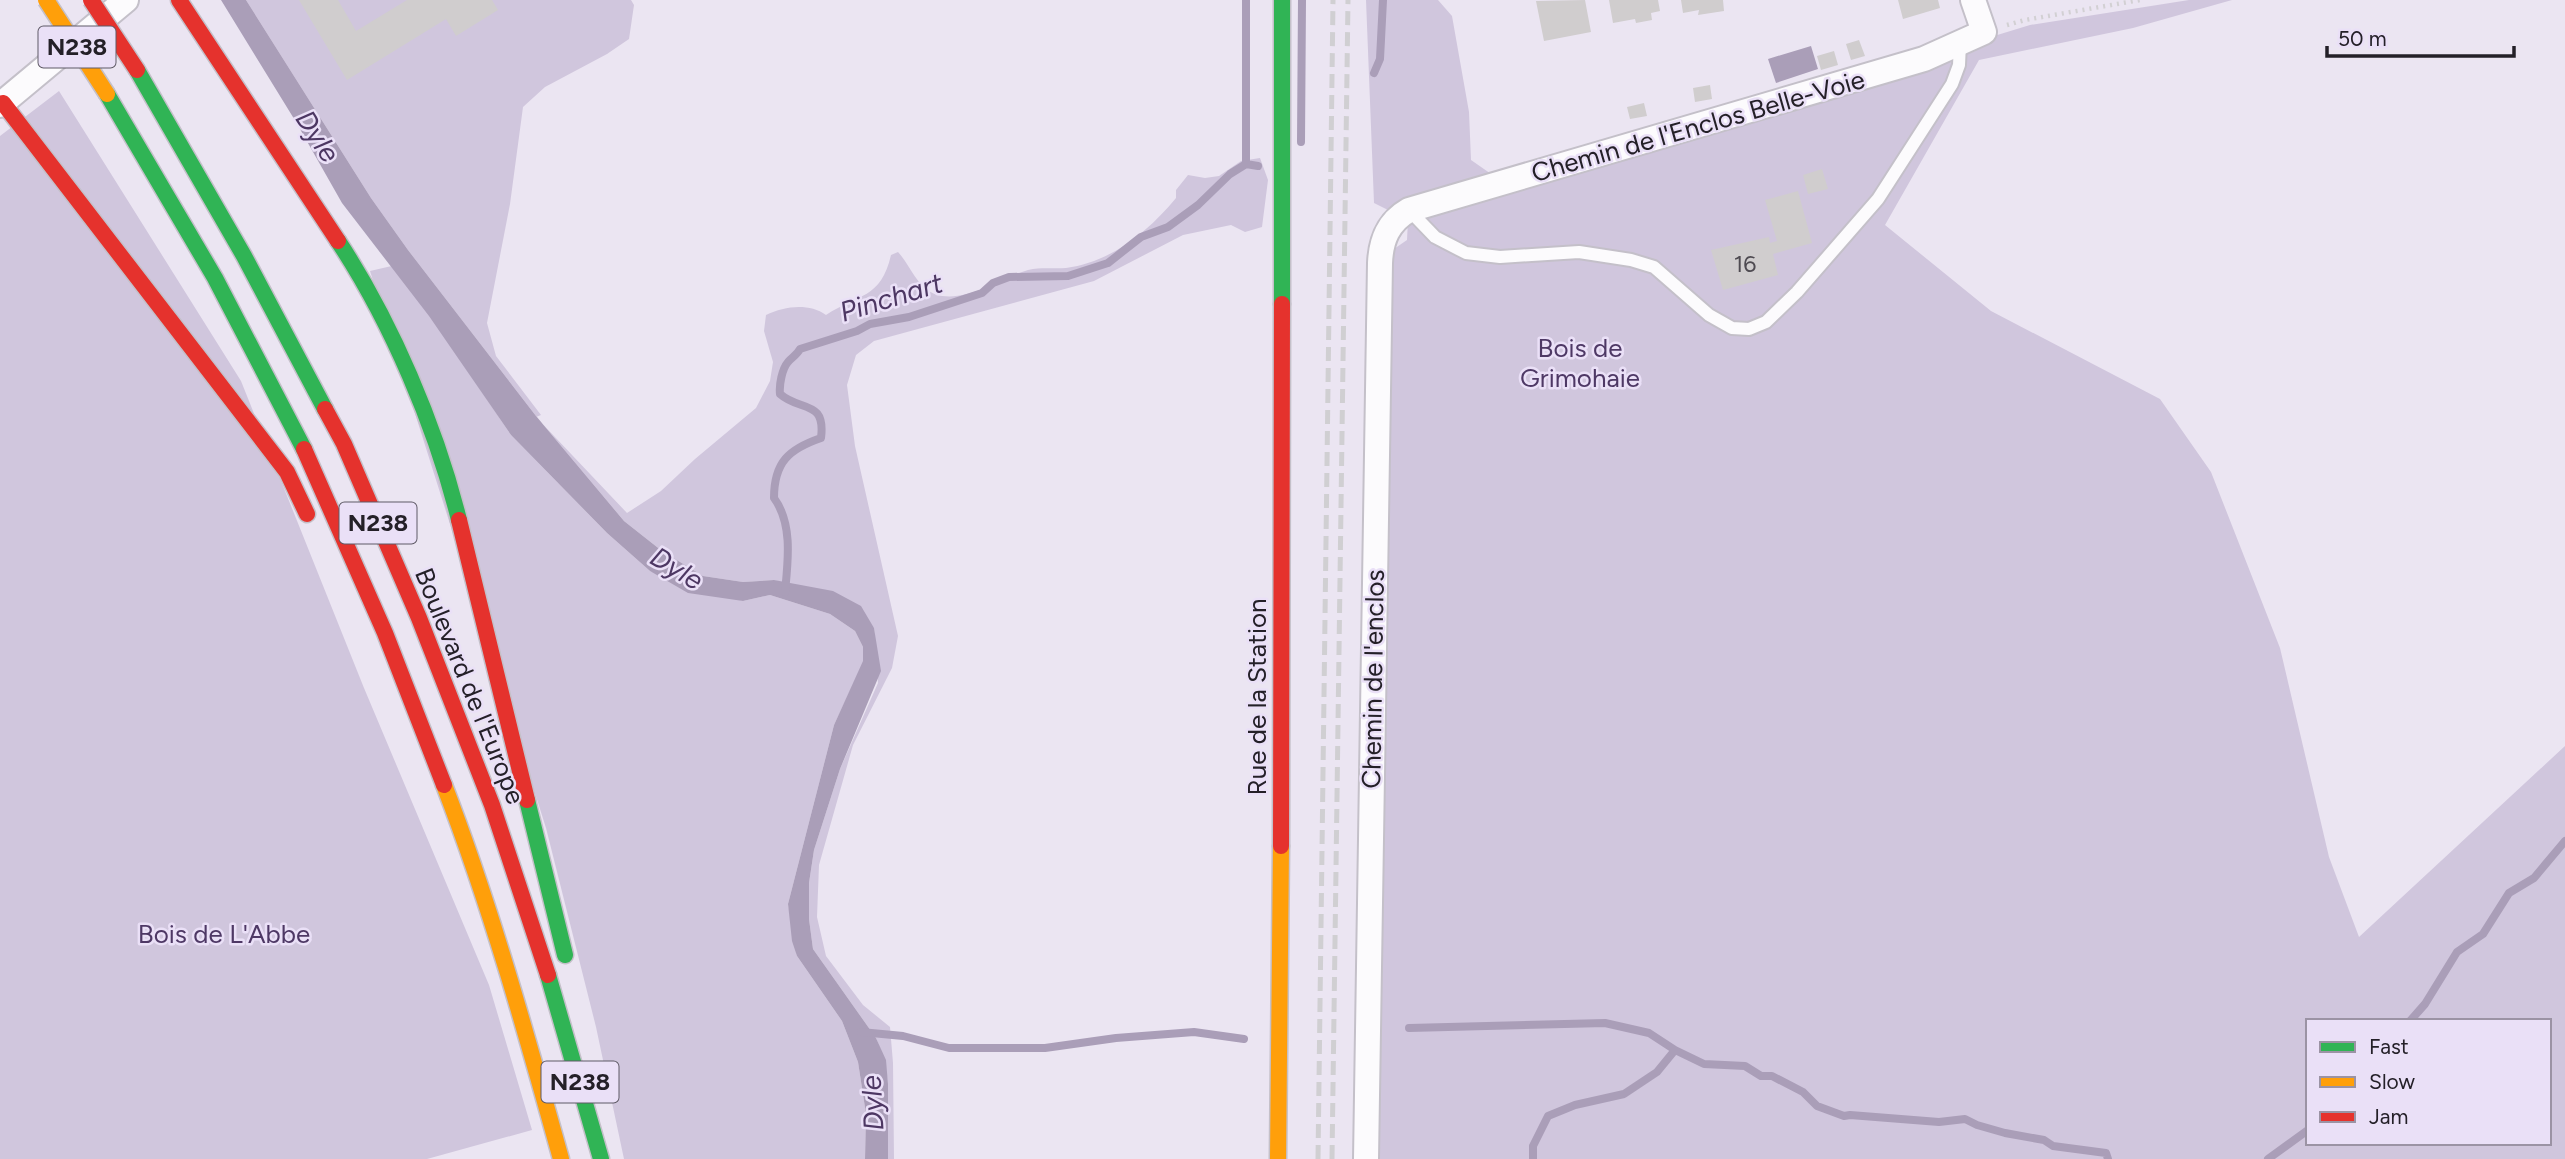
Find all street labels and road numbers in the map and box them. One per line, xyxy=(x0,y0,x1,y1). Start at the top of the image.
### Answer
road number: N238 xyxy=(38,27,116,68)
street label: Chemin de l'Enclos Belle-Voie xyxy=(1528,63,1868,189)
road number: N238 xyxy=(340,502,416,544)
street label: Boulevard de l'Europe xyxy=(408,563,532,809)
street label: Chemin de l'enclos xyxy=(1355,569,1391,789)
street label: Rue de la Station xyxy=(1241,598,1273,796)
road number: N238 xyxy=(542,1062,618,1102)

